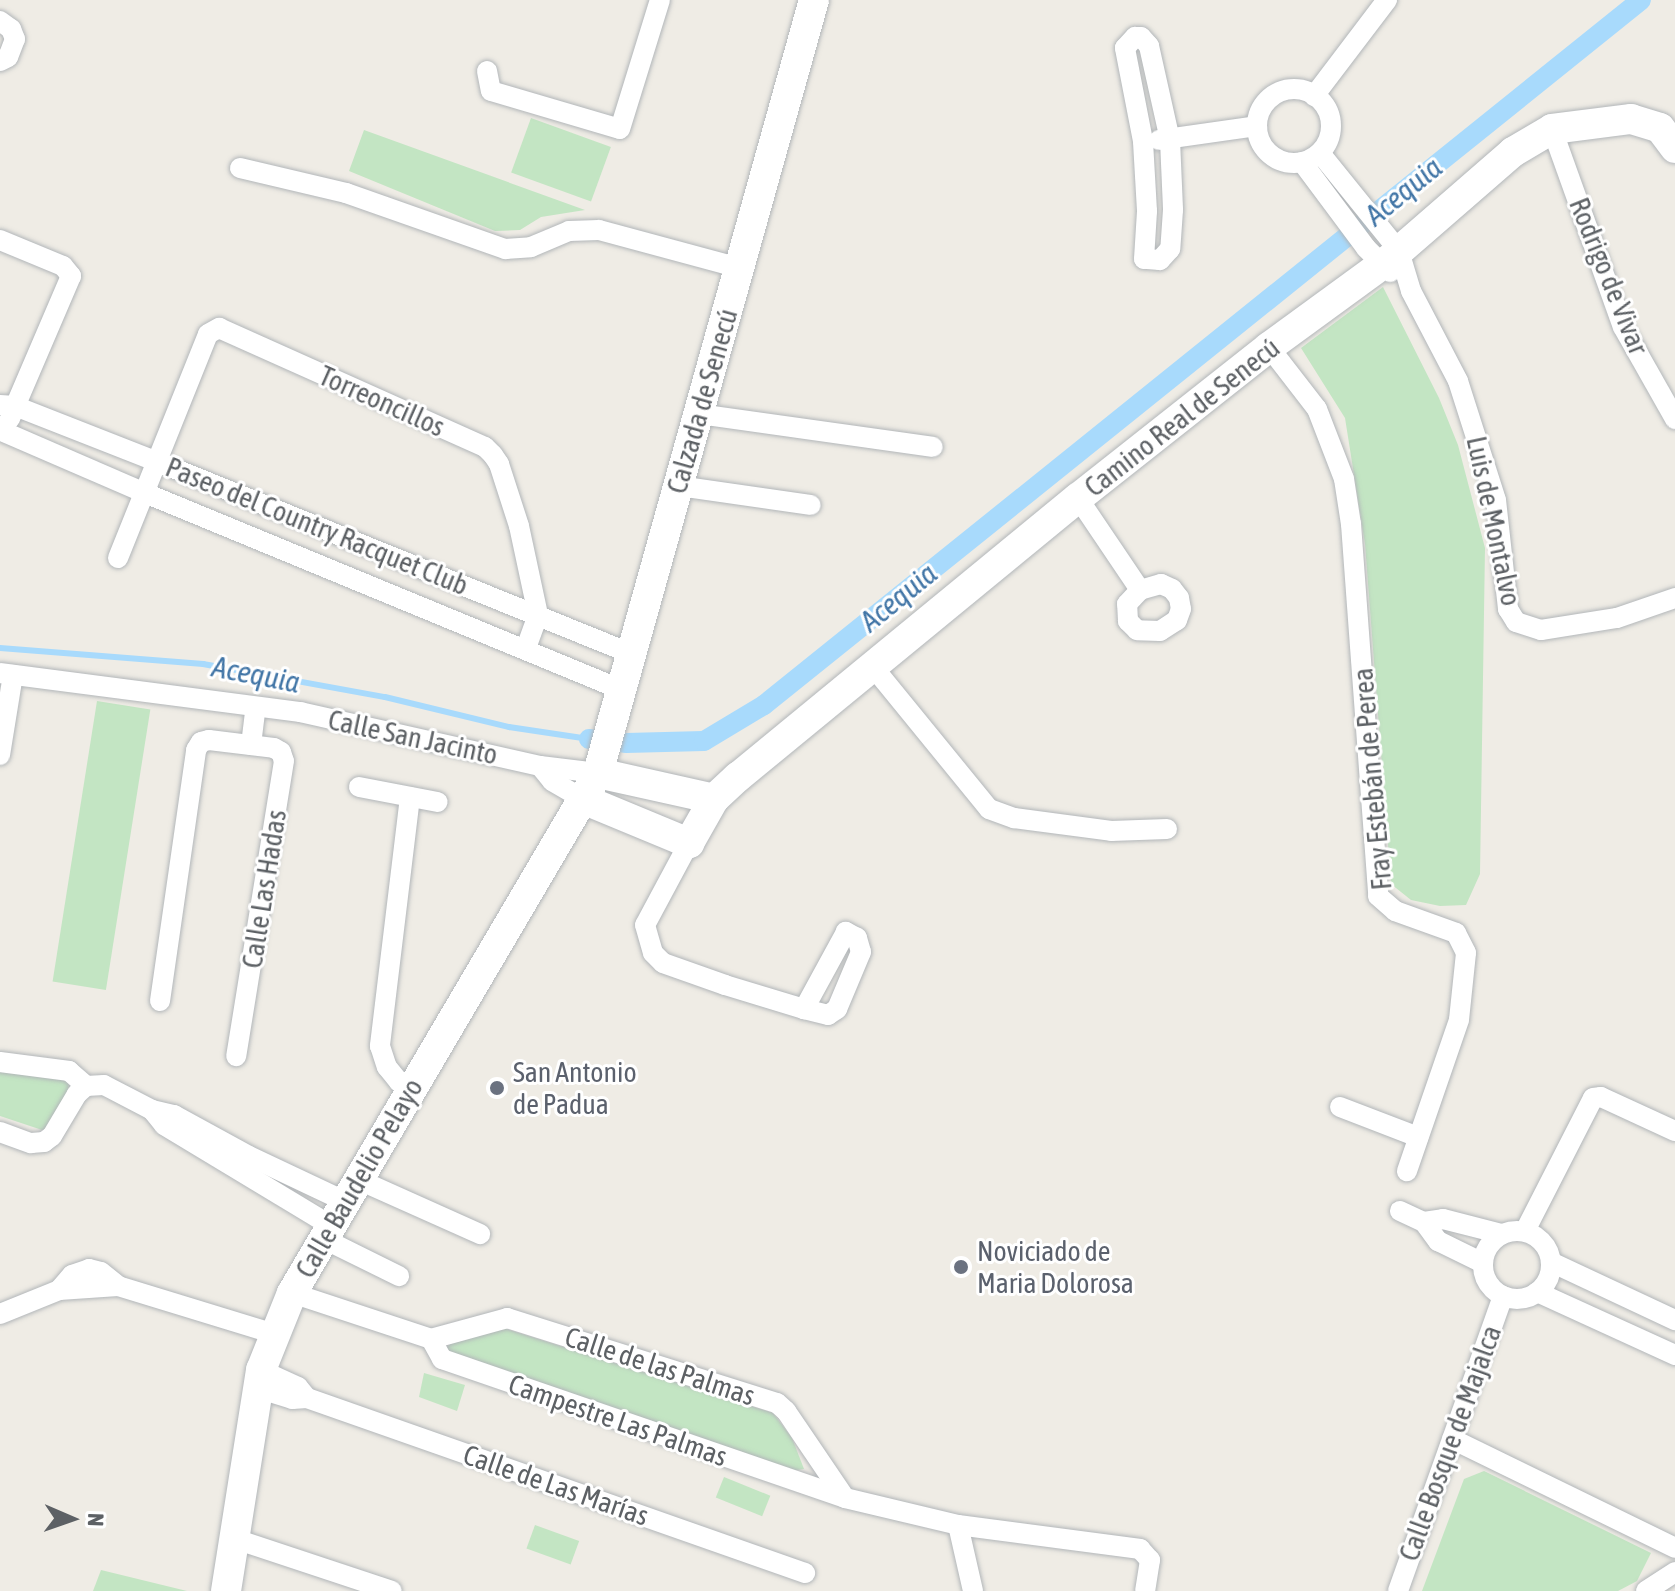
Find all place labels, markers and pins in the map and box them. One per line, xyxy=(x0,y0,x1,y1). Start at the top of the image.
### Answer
place label: San Antonio de Padua xyxy=(513,1055,637,1121)
marker: San Antonio de Padua xyxy=(488,1079,506,1097)
place label: Noviciado de Maria Dolorosa xyxy=(977,1234,1134,1300)
marker: Noviciado de Maria Dolorosa xyxy=(952,1258,970,1276)

